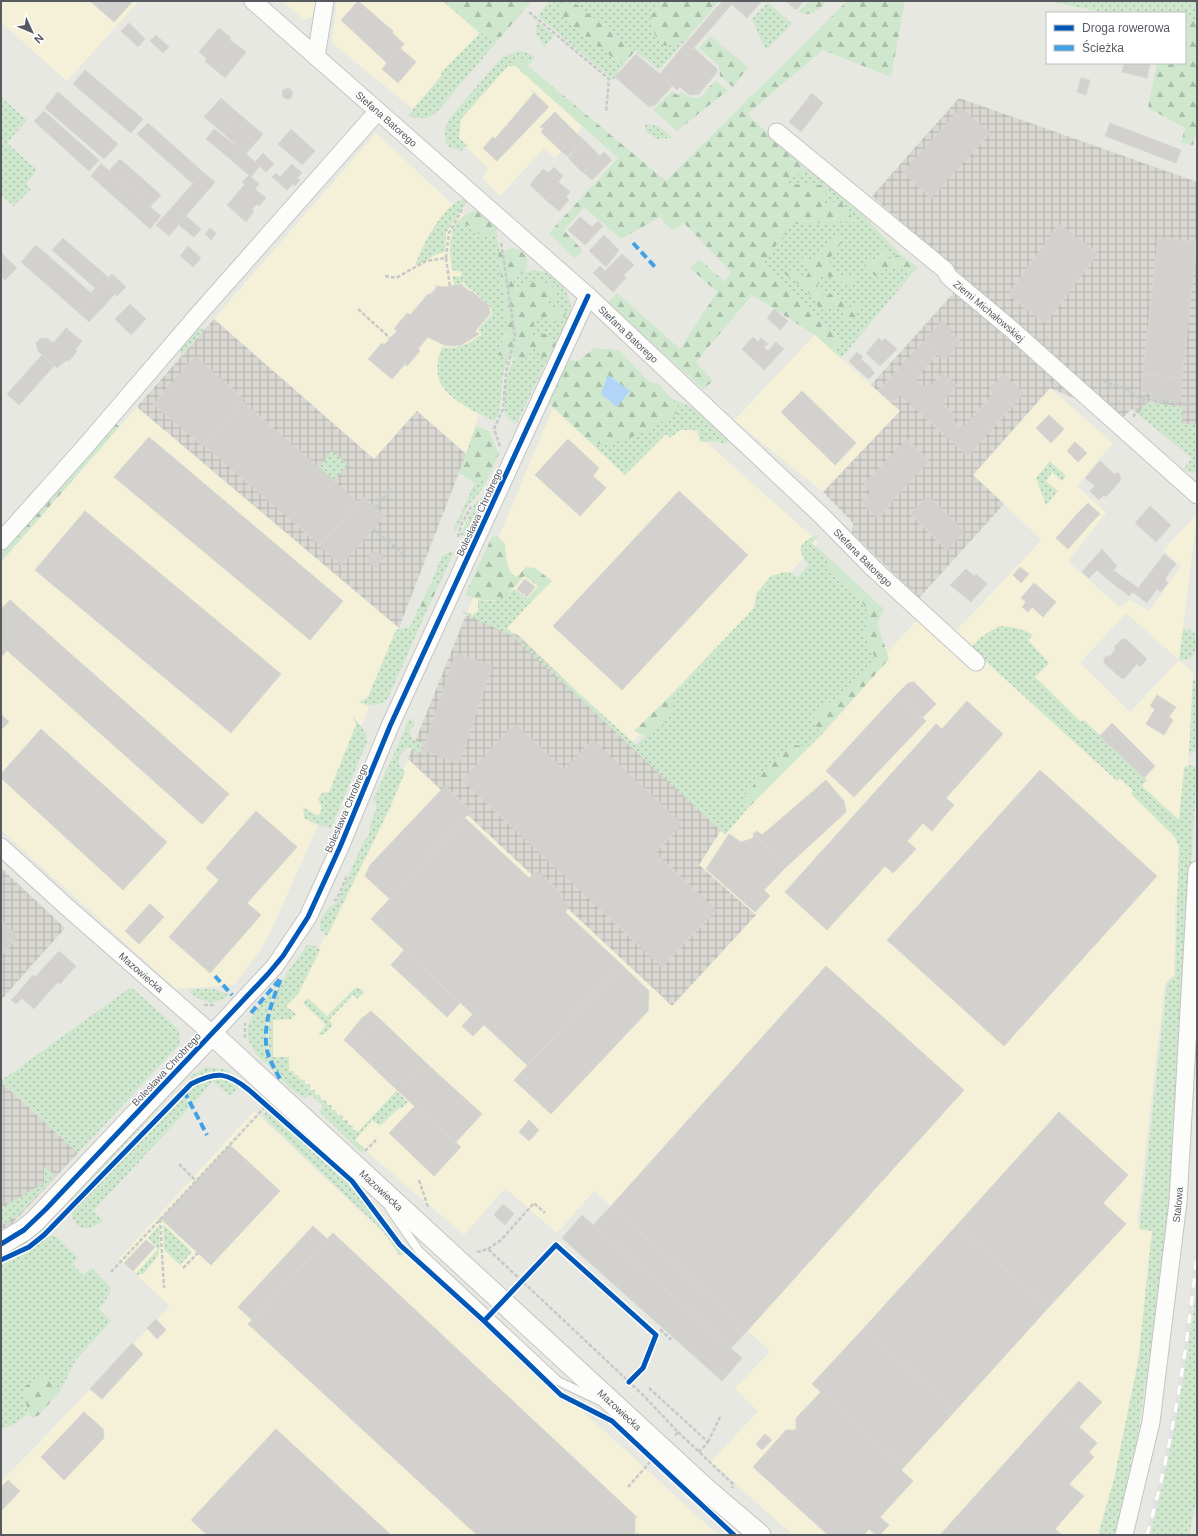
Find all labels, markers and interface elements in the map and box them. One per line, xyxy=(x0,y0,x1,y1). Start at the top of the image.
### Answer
north arrow xyxy=(12,12,52,52)
legend xyxy=(1046,12,1186,64)
text: Droga rowerowa xyxy=(1082,21,1170,35)
text: N xyxy=(32,32,46,46)
text: Ścieżka xyxy=(1082,40,1124,55)
street label: Stefana Batorego xyxy=(353,89,419,149)
street label: Ziemi Michałowskiej xyxy=(951,278,1026,344)
street label: Stefana Batorego xyxy=(596,304,661,365)
street label: Bolesława Chrobrego xyxy=(454,466,505,558)
street label: Stefana Batorego xyxy=(831,526,895,589)
street label: Bolesława Chrobrego xyxy=(323,762,370,854)
street label: Mazowiecka xyxy=(117,950,166,995)
street label: Bolesława Chrobrego xyxy=(130,1030,203,1108)
street label: Mazowiecka xyxy=(357,1168,405,1213)
street label: Stalowa xyxy=(1171,1186,1185,1223)
street label: Mazowiecka xyxy=(595,1387,644,1433)

